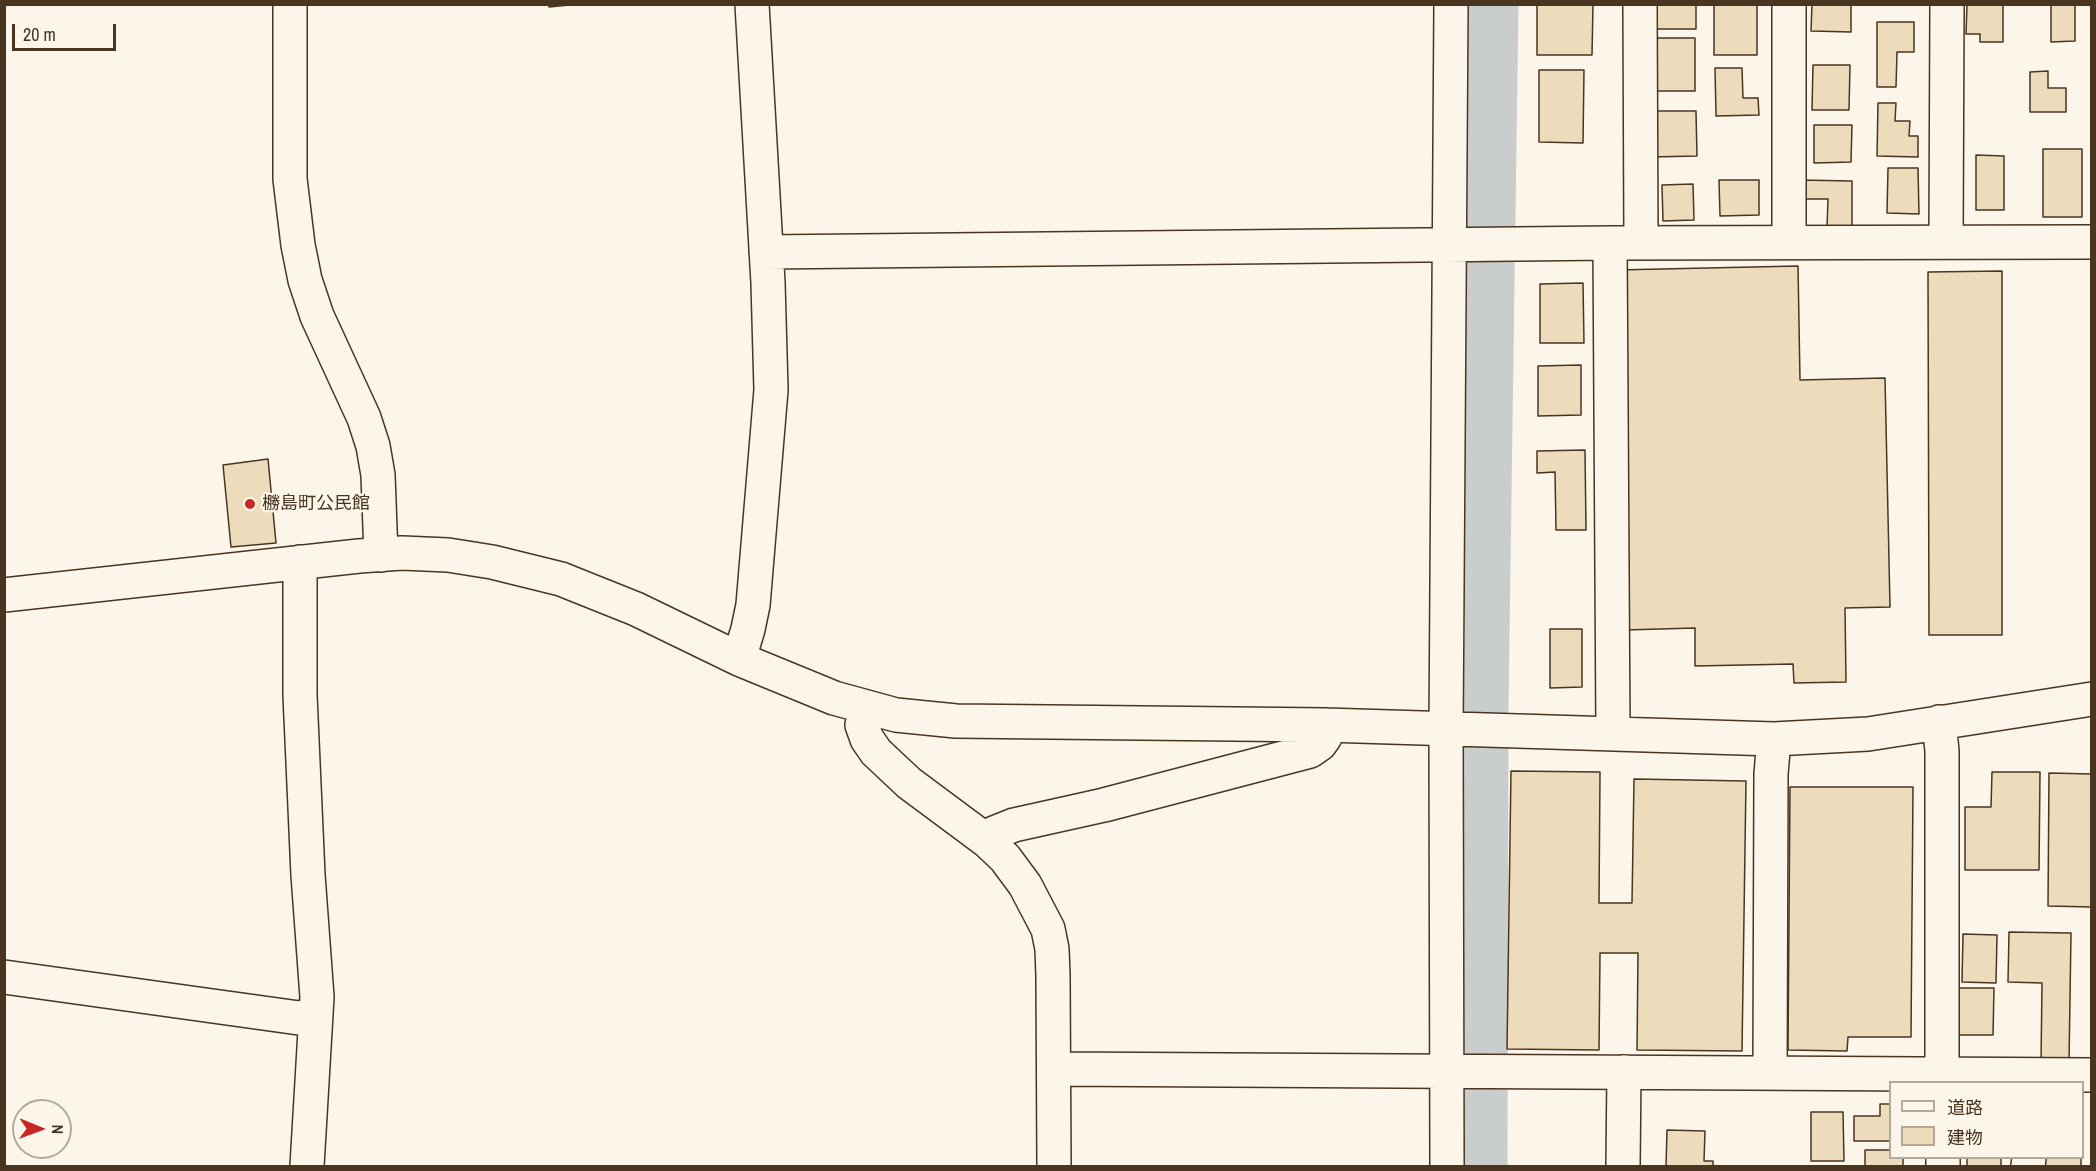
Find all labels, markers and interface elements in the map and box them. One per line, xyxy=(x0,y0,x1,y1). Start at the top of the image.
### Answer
scale bar xyxy=(15,12,118,50)
text: 20 m xyxy=(23,22,56,47)
place label: 橳島町公民館 xyxy=(262,493,370,515)
marker: 橳島町公民館 xyxy=(243,497,257,511)
legend xyxy=(1889,1081,2084,1159)
text: 道路 xyxy=(1947,1095,1983,1120)
north arrow xyxy=(12,1099,72,1159)
text: N xyxy=(47,1124,69,1134)
text: 建物 xyxy=(1947,1125,1983,1150)

